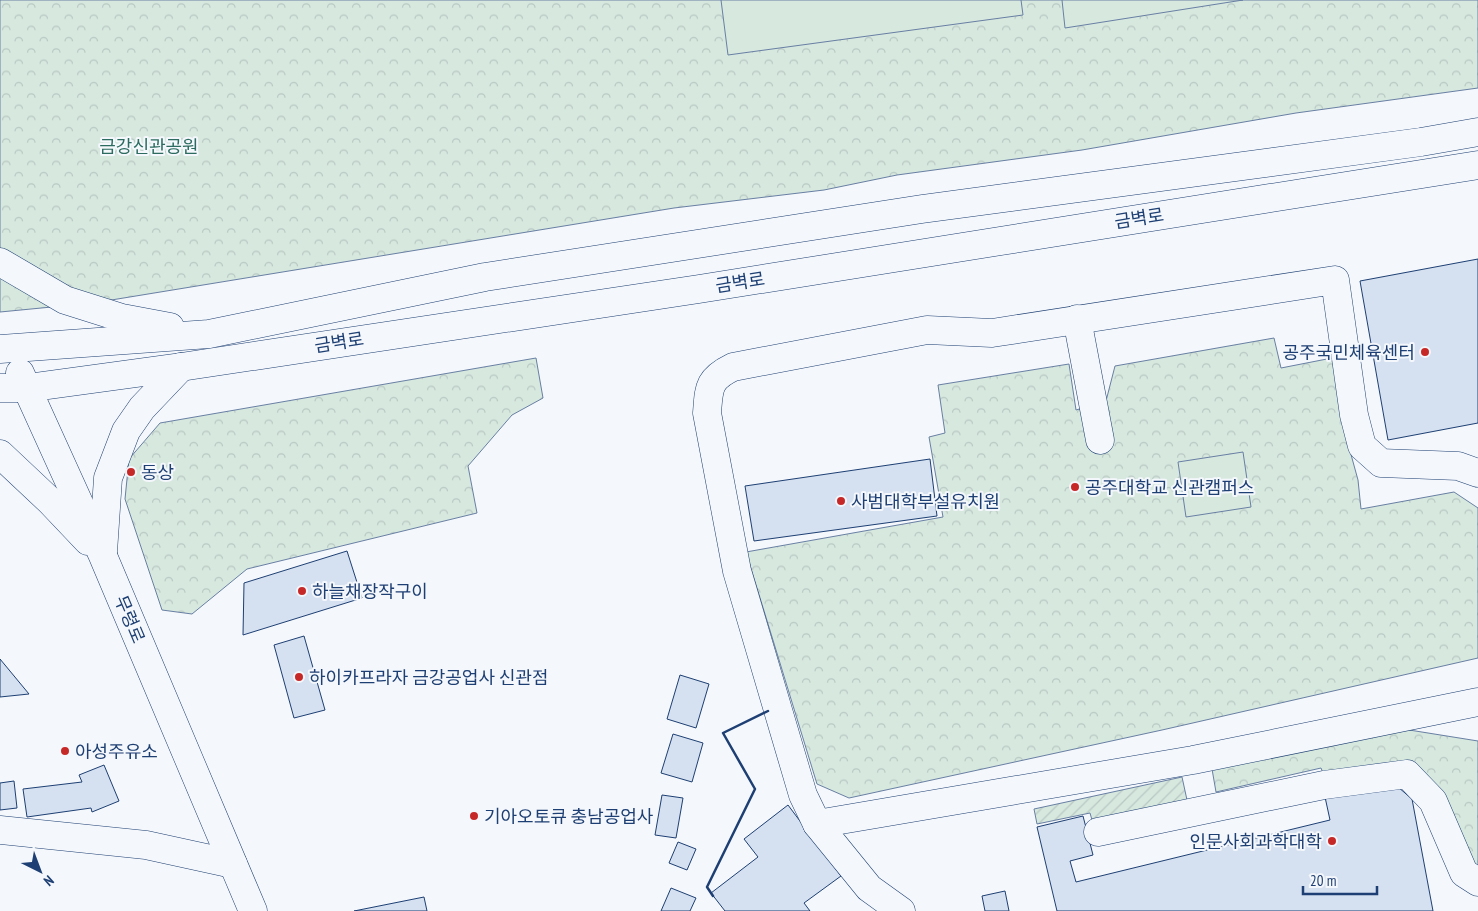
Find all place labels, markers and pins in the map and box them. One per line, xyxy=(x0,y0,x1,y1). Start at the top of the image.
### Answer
place label: 공주국민체육센터 xyxy=(1283,341,1415,364)
marker: 공주국민체육센터 xyxy=(1419,346,1431,358)
place label: 동상 xyxy=(141,461,174,484)
marker: 동상 xyxy=(125,466,137,478)
place label: 공주대학교 신관캠퍼스 xyxy=(1085,476,1254,499)
marker: 공주대학교 신관캠퍼스 xyxy=(1069,481,1081,493)
place label: 사범대학부설유치원 xyxy=(851,490,1000,513)
marker: 사범대학부설유치원 xyxy=(835,495,847,507)
place label: 하늘채장작구이 xyxy=(312,580,428,603)
marker: 하늘채장작구이 xyxy=(296,585,308,597)
place label: 하이카프라자 금강공업사 신관점 xyxy=(309,666,548,689)
marker: 하이카프라자 금강공업사 신관점 xyxy=(293,671,305,683)
place label: 아성주유소 xyxy=(75,740,158,763)
marker: 아성주유소 xyxy=(59,745,71,757)
place label: 기아오토큐 충남공업사 xyxy=(484,805,654,828)
marker: 기아오토큐 충남공업사 xyxy=(468,810,480,822)
place label: 인문사회과학대학 xyxy=(1190,830,1322,853)
marker: 인문사회과학대학 xyxy=(1326,835,1338,847)

